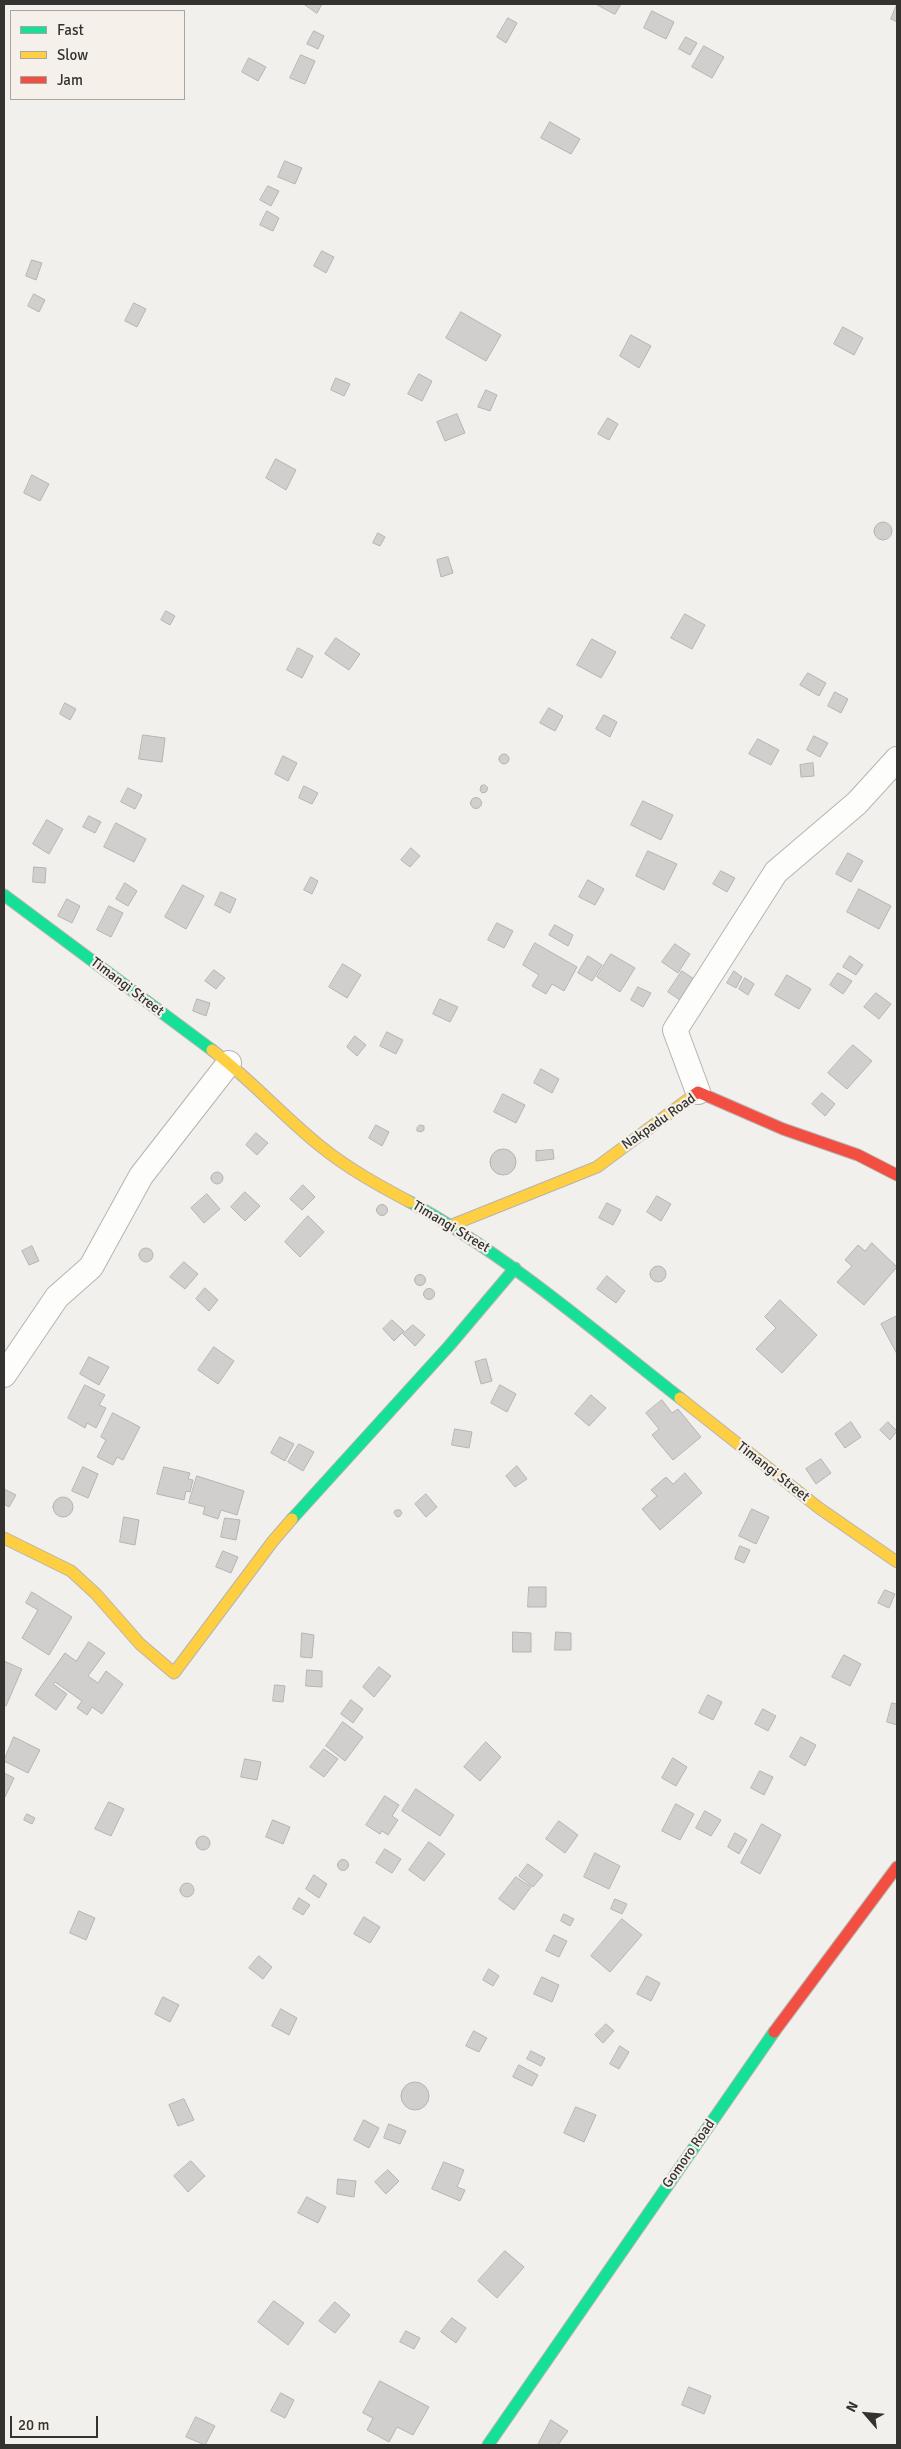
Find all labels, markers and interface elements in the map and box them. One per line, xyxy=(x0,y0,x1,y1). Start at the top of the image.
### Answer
legend xyxy=(10,10,185,100)
text: Fast xyxy=(57,21,84,39)
text: Slow xyxy=(57,46,88,64)
text: Jam xyxy=(57,71,83,89)
street label: Timangi Street xyxy=(87,954,167,1020)
street label: Nakpadu Road xyxy=(619,1090,699,1154)
street label: Timangi Street xyxy=(409,1197,493,1257)
street label: Timangi Street xyxy=(733,1439,813,1505)
street label: Gomoro Road xyxy=(659,2116,719,2192)
north arrow xyxy=(841,2389,891,2439)
text: N xyxy=(842,2399,862,2415)
scale bar xyxy=(12,2406,100,2438)
text: 20 m xyxy=(18,2416,49,2434)

